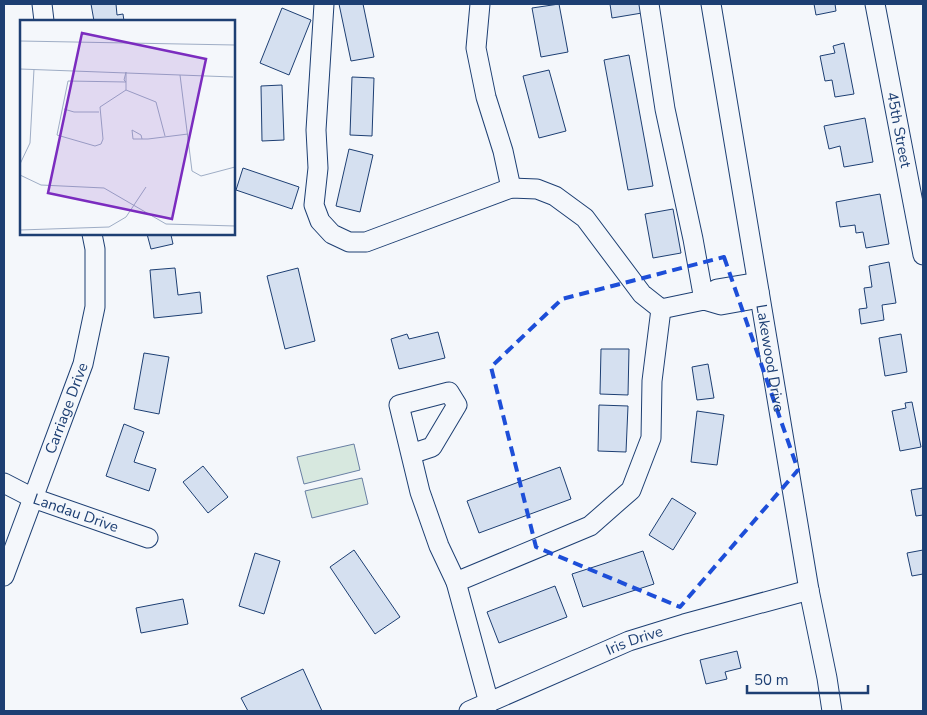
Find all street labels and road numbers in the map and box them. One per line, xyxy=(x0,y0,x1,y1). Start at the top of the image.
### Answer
street label: 45th Street xyxy=(882,90,916,170)
street label: Lakewood Drive xyxy=(751,303,789,413)
street label: Carriage Drive xyxy=(40,360,93,457)
street label: Landau Drive xyxy=(30,489,121,537)
street label: Iris Drive xyxy=(603,621,665,660)

